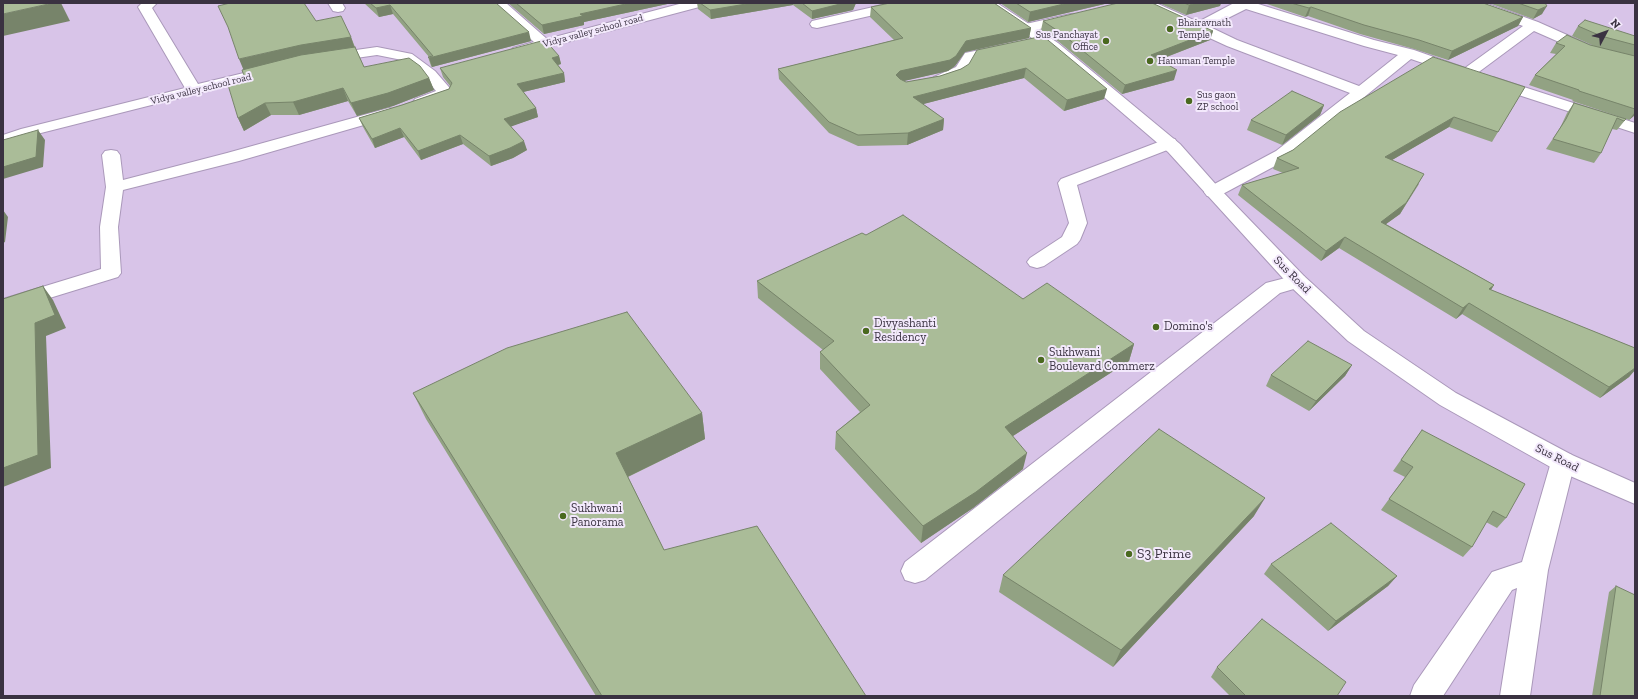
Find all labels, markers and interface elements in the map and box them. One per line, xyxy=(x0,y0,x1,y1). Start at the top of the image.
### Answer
street label: Vidya valley school road xyxy=(542,12,644,50)
north arrow xyxy=(1586,12,1626,52)
text: N xyxy=(1608,16,1623,31)
place label: Bhairavnath Temple xyxy=(1178,17,1231,40)
marker: Bhairavnath Temple xyxy=(1165,24,1175,34)
place label: Sus Panchayat Office xyxy=(1036,29,1098,52)
marker: Sus Panchayat Office xyxy=(1101,36,1111,46)
place label: Hanuman Temple xyxy=(1158,55,1235,67)
marker: Hanuman Temple xyxy=(1145,56,1155,66)
street label: Vidya valley school road xyxy=(149,71,253,107)
place label: Sus gaon ZP school xyxy=(1197,89,1238,112)
marker: Sus gaon ZP school xyxy=(1184,96,1194,106)
street label: Sus Road xyxy=(1270,253,1314,297)
place label: Divyashanti Residency xyxy=(874,317,936,345)
place label: Domino's xyxy=(1164,320,1213,334)
marker: Domino's xyxy=(1151,322,1161,332)
marker: Divyashanti Residency xyxy=(861,326,871,336)
place label: Sukhwani Boulevard Commerz xyxy=(1049,346,1155,374)
marker: Sukhwani Boulevard Commerz xyxy=(1036,355,1046,365)
street label: Sus Road xyxy=(1533,441,1581,475)
place label: Sukhwani Panorama xyxy=(571,502,624,530)
marker: Sukhwani Panorama xyxy=(558,511,568,521)
place label: S3 Prime xyxy=(1137,546,1191,562)
marker: S3 Prime xyxy=(1124,549,1134,559)

